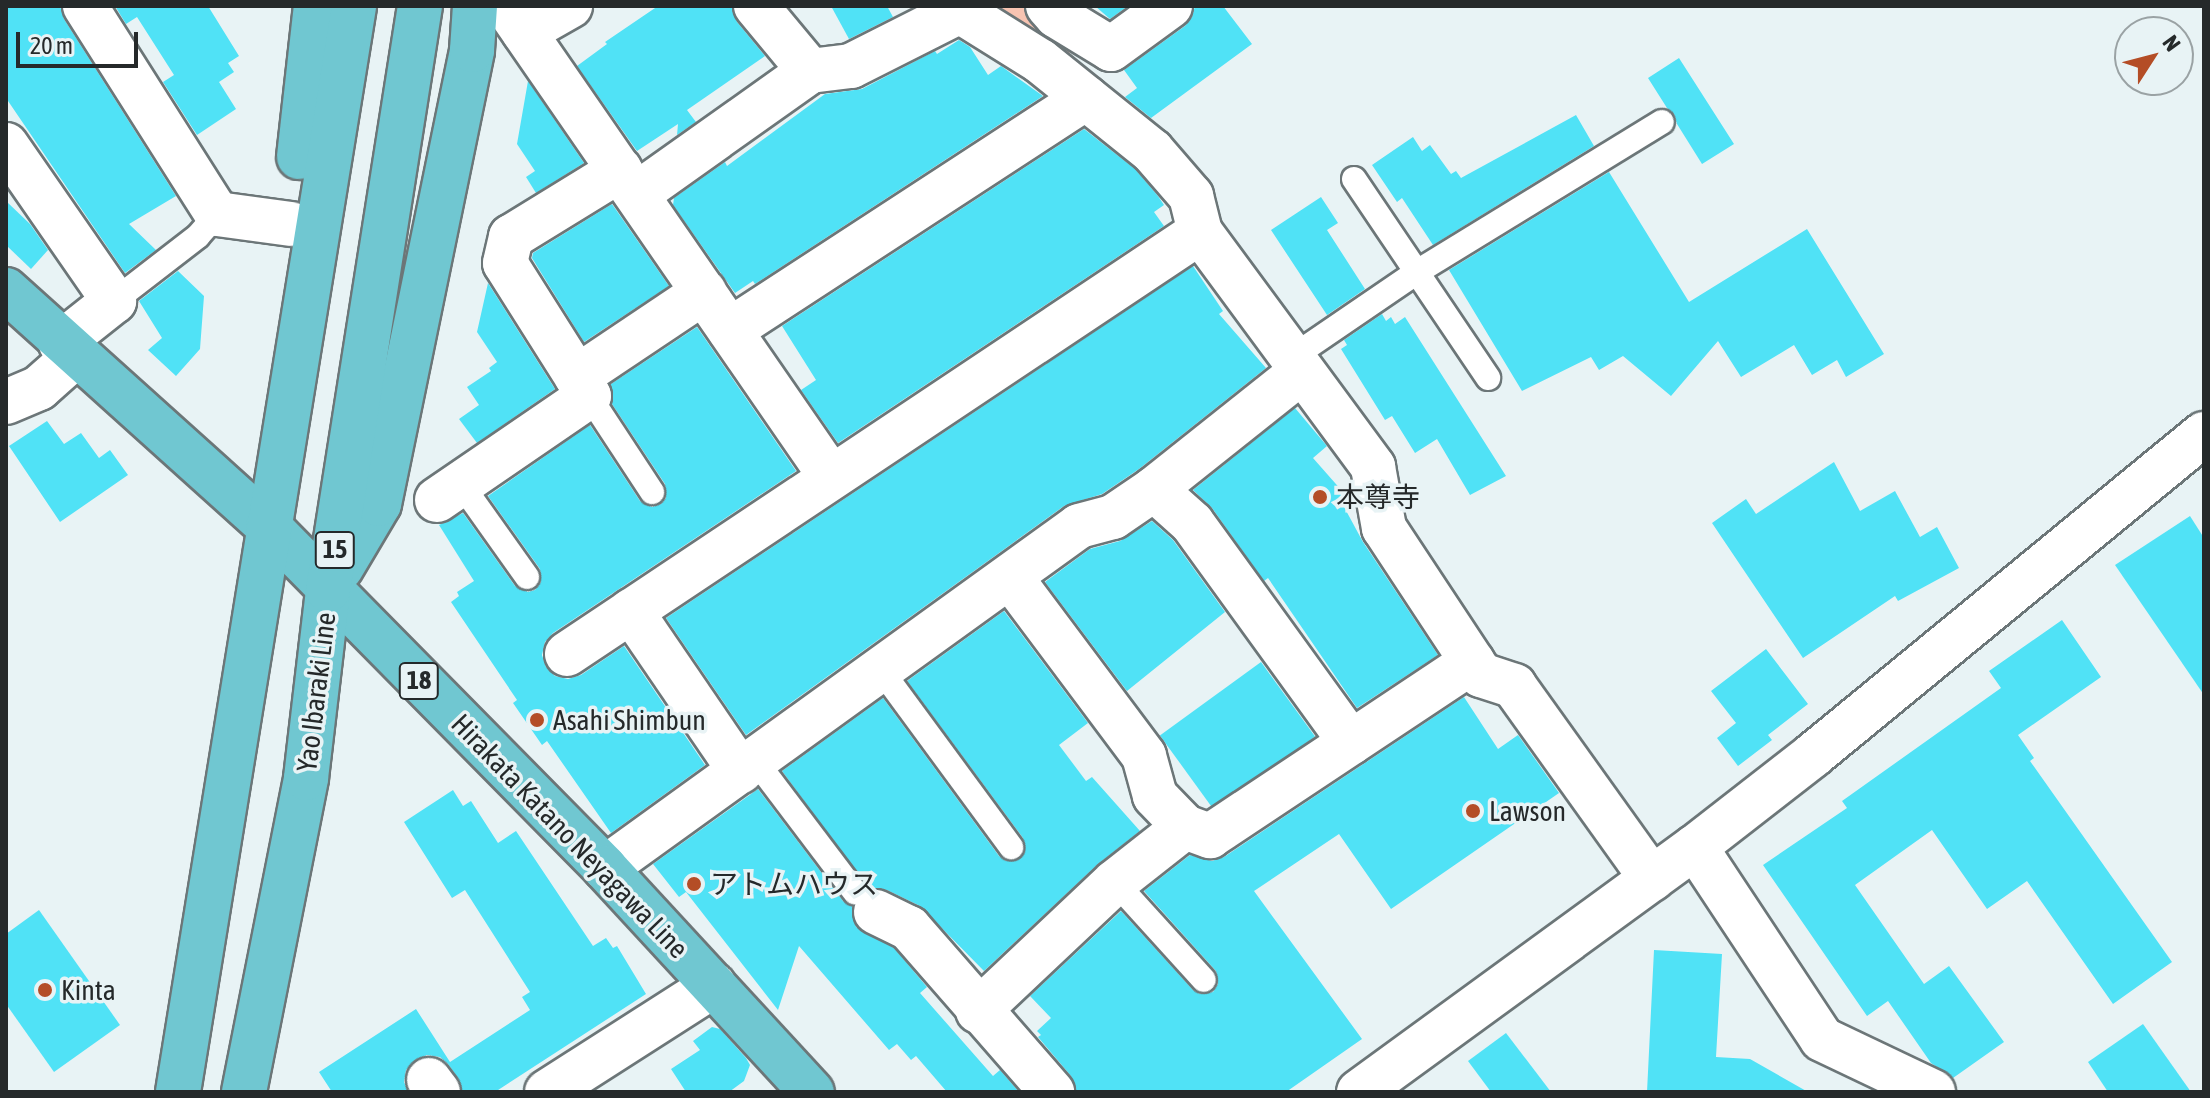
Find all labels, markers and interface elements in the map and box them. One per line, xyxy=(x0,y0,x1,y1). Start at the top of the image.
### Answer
scale bar xyxy=(20,16,142,66)
north arrow xyxy=(2114,16,2194,96)
text: N xyxy=(2157,30,2186,56)
text: 20 m xyxy=(30,32,73,59)
place label: 本尊寺 xyxy=(1336,480,1420,514)
marker: 本尊寺 xyxy=(1311,488,1329,506)
road number: 15 xyxy=(313,528,357,572)
street label: Yao Ibaraki Line xyxy=(290,610,342,774)
road number: 18 xyxy=(397,659,441,703)
place label: Asahi Shimbun xyxy=(553,703,706,737)
street label: Hirakata Katano Neyagawa Line xyxy=(445,707,695,965)
marker: Asahi Shimbun xyxy=(528,711,546,729)
place label: Lawson xyxy=(1489,794,1566,828)
marker: Lawson xyxy=(1464,802,1482,820)
place label: アトムハウス xyxy=(710,867,878,901)
marker: アトムハウス xyxy=(685,875,703,893)
place label: Kinta xyxy=(61,973,116,1007)
marker: Kinta xyxy=(36,981,54,999)

